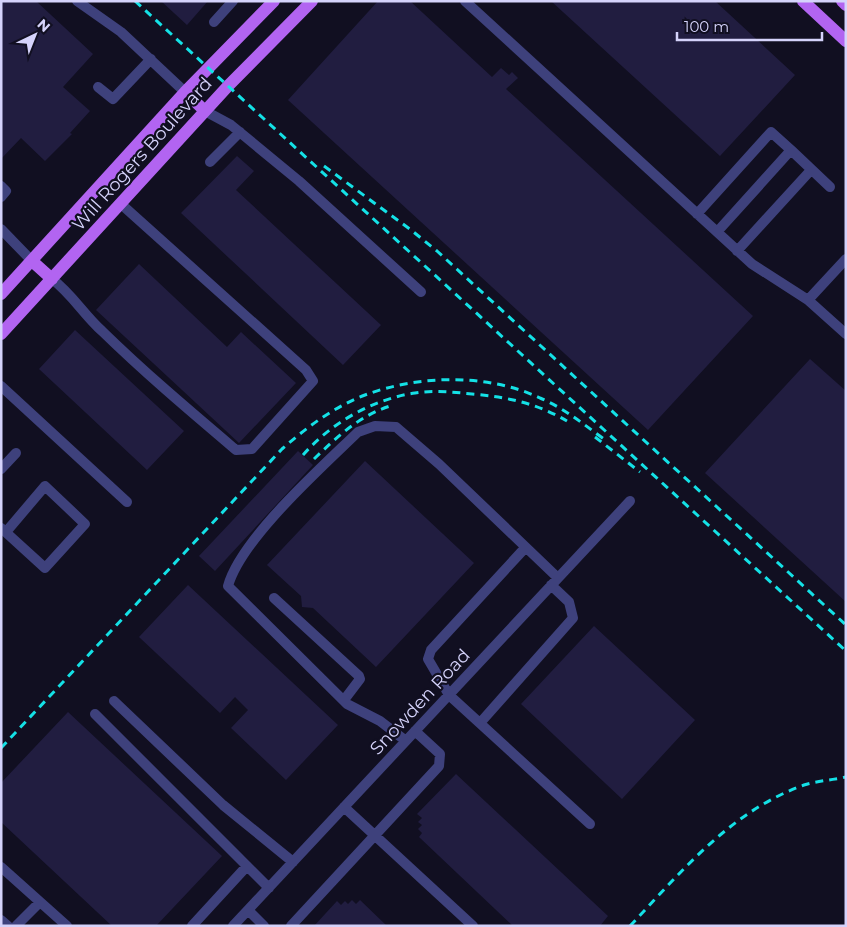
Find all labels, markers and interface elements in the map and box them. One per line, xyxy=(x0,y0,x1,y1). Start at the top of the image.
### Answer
north arrow xyxy=(10,10,60,60)
scale bar xyxy=(677,10,822,42)
text: N xyxy=(34,15,54,36)
text: 100 m xyxy=(684,17,729,36)
street label: Will Rogers Boulevard xyxy=(67,73,217,235)
street label: Snowden Road xyxy=(365,644,475,760)

